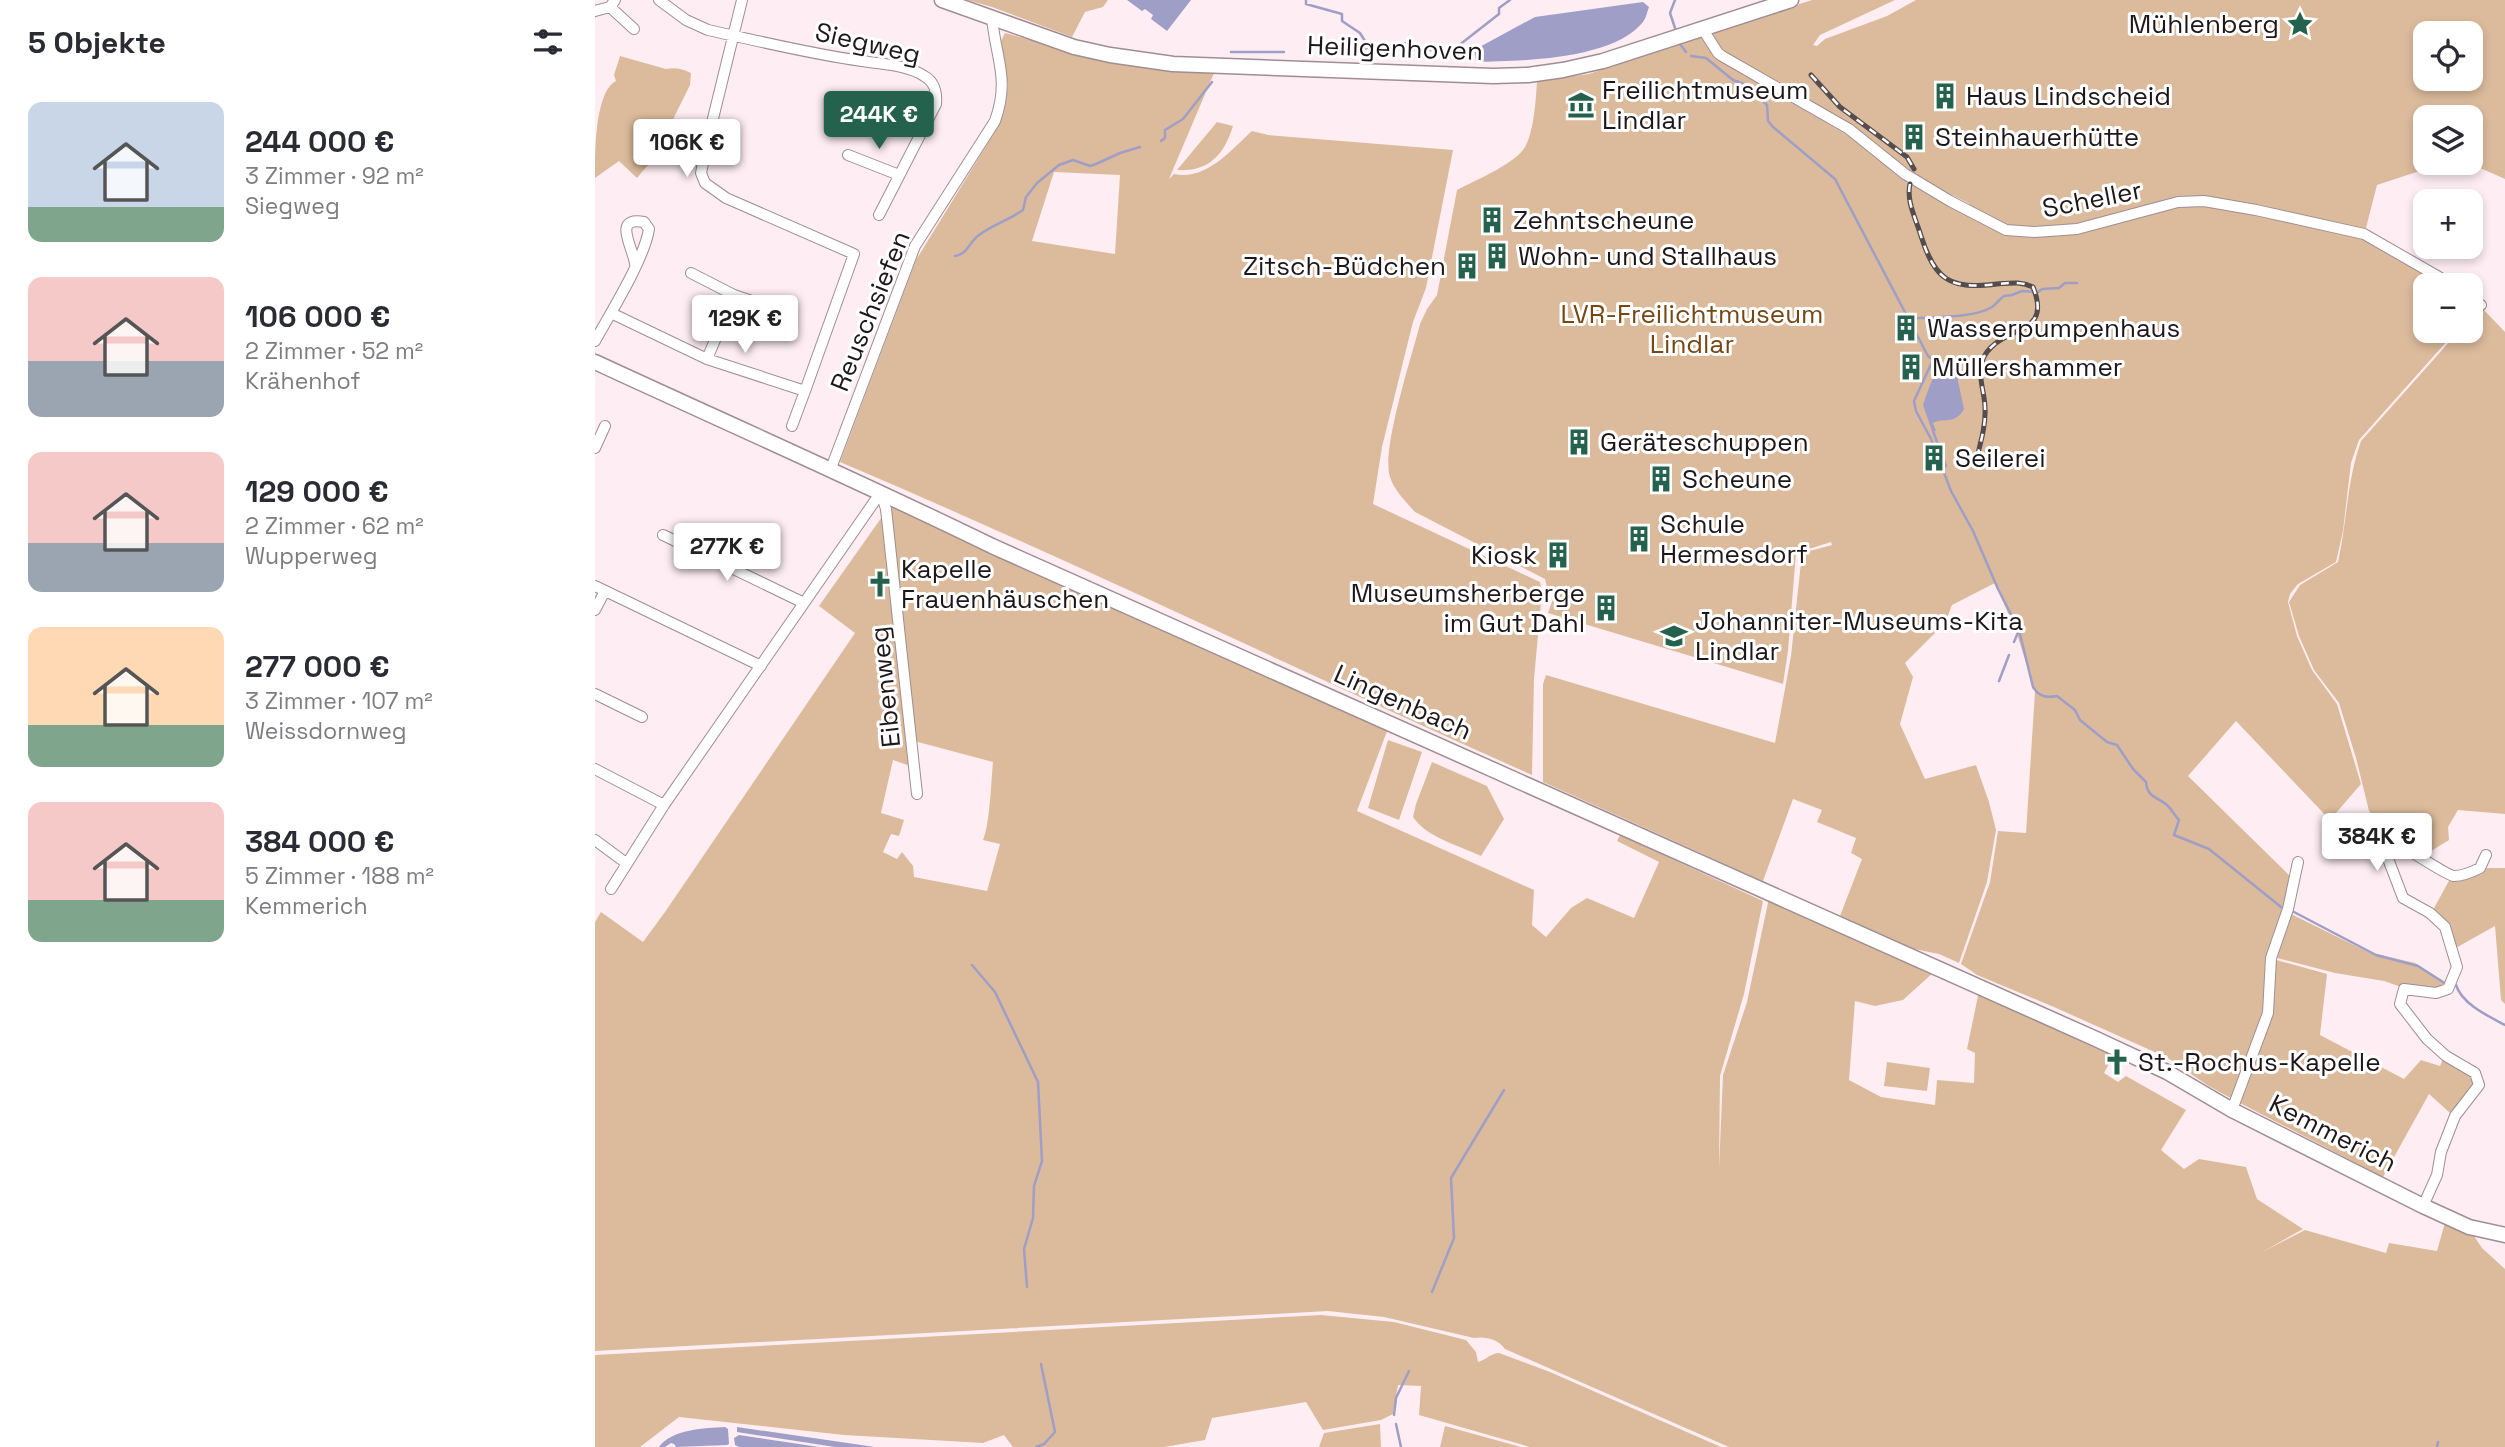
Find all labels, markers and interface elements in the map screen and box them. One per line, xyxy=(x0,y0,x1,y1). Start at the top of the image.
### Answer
place label: Mühlenberg xyxy=(2129,7,2279,41)
place icon: Mühlenberg xyxy=(2285,9,2315,39)
street label: Siegweg xyxy=(812,14,924,72)
map controls xyxy=(2413,21,2483,343)
button: locate xyxy=(2413,21,2483,91)
text: 5 Objekte xyxy=(28,23,166,62)
icon: filters xyxy=(529,23,567,61)
street label: Heiligenhoven xyxy=(1307,28,1483,68)
place label: Freilichtmuseum Lindlar xyxy=(1602,73,1808,137)
place label: Haus Lindscheid xyxy=(1966,79,2171,113)
building icon: Haus Lindscheid xyxy=(1930,81,1960,111)
museum icon: Freilichtmuseum Lindlar xyxy=(1566,90,1596,120)
pin: 244K € xyxy=(822,92,936,151)
text: 244K € xyxy=(840,99,918,129)
button: layers xyxy=(2413,105,2483,175)
pin: 106K € xyxy=(630,120,744,179)
place label: Steinhauerhütte xyxy=(1935,120,2139,154)
text: 244 000 € xyxy=(245,122,394,161)
building icon: Steinhauerhütte xyxy=(1899,122,1929,152)
text: 106K € xyxy=(649,127,725,157)
icon: home xyxy=(84,130,168,214)
text: 3 Zimmer · 92 m² xyxy=(245,161,424,191)
street label: Scheller xyxy=(2039,173,2145,225)
button: + xyxy=(2413,189,2483,259)
text: Siegweg xyxy=(245,191,340,221)
place label: Zehntscheune xyxy=(1513,203,1694,237)
building icon: Zehntscheune xyxy=(1477,205,1507,235)
street label: Reuschsiefen xyxy=(822,226,918,396)
place label: Wohn- und Stallhaus xyxy=(1518,239,1777,273)
building icon: Wohn- und Stallhaus xyxy=(1482,241,1512,271)
place label: Zitsch-Büdchen xyxy=(1243,249,1446,283)
building icon: Zitsch-Büdchen xyxy=(1452,251,1482,281)
button: − xyxy=(2413,273,2483,343)
pin: 129K € xyxy=(688,296,802,355)
text: 106 000 € xyxy=(245,297,390,336)
park label: LVR-Freilichtmuseum Lindlar xyxy=(1561,297,1823,361)
text: 129K € xyxy=(708,303,782,333)
icon: home xyxy=(84,305,168,389)
place label: Wasserpumpenhaus xyxy=(1927,311,2180,345)
building icon: Wasserpumpenhaus xyxy=(1891,313,1921,343)
text: 2 Zimmer · 52 m² xyxy=(245,336,423,366)
place label: Müllershammer xyxy=(1932,350,2123,384)
building icon: Müllershammer xyxy=(1896,352,1926,382)
text: Krähenhof xyxy=(245,366,360,396)
place label: Geräteschuppen xyxy=(1600,425,1809,459)
building icon: Geräteschuppen xyxy=(1564,427,1594,457)
place label: Seilerei xyxy=(1955,441,2046,475)
building icon: Seilerei xyxy=(1919,443,1949,473)
place label: Scheune xyxy=(1682,462,1792,496)
building icon: Scheune xyxy=(1646,464,1676,494)
text: 129 000 € xyxy=(245,472,389,511)
icon: home xyxy=(84,480,168,564)
place label: Schule Hermesdorf xyxy=(1660,507,1808,571)
text: 2 Zimmer · 62 m² xyxy=(245,511,424,541)
pin: 277K € xyxy=(670,524,784,583)
building icon: Schule Hermesdorf xyxy=(1624,524,1654,554)
text: 277K € xyxy=(690,531,764,561)
place label: Kiosk xyxy=(1471,538,1537,572)
building icon: Kiosk xyxy=(1543,540,1573,570)
text: Wupperweg xyxy=(245,541,378,571)
place label: Kapelle Frauenhäuschen xyxy=(901,552,1109,616)
church icon: Kapelle Frauenhäuschen xyxy=(865,569,895,599)
place label: Museumsherberge im Gut Dahl xyxy=(1351,576,1585,640)
building icon: Museumsherberge im Gut Dahl xyxy=(1591,593,1621,623)
place label: Johanniter-Museums-Kita Lindlar xyxy=(1695,604,2023,668)
school or university icon: Johanniter-Museums-Kita Lindlar xyxy=(1659,621,1689,651)
street label: Eibenweg xyxy=(862,625,908,749)
text: 277 000 € xyxy=(245,647,390,686)
icon: home xyxy=(84,655,168,739)
street label: Lingenbach xyxy=(1329,657,1477,747)
text: 3 Zimmer · 107 m² xyxy=(245,686,433,716)
text: Weissdornweg xyxy=(245,716,407,746)
pin: 384K € xyxy=(2320,814,2434,873)
text: 384K € xyxy=(2338,821,2416,851)
text: 384 000 € xyxy=(245,822,394,861)
icon: home xyxy=(84,830,168,914)
text: 5 Zimmer · 188 m² xyxy=(245,861,434,891)
text: Kemmerich xyxy=(245,891,368,921)
place label: St.-Rochus-Kapelle xyxy=(2138,1045,2381,1079)
church icon: St.-Rochus-Kapelle xyxy=(2102,1047,2132,1077)
street label: Kemmerich xyxy=(2264,1086,2402,1180)

